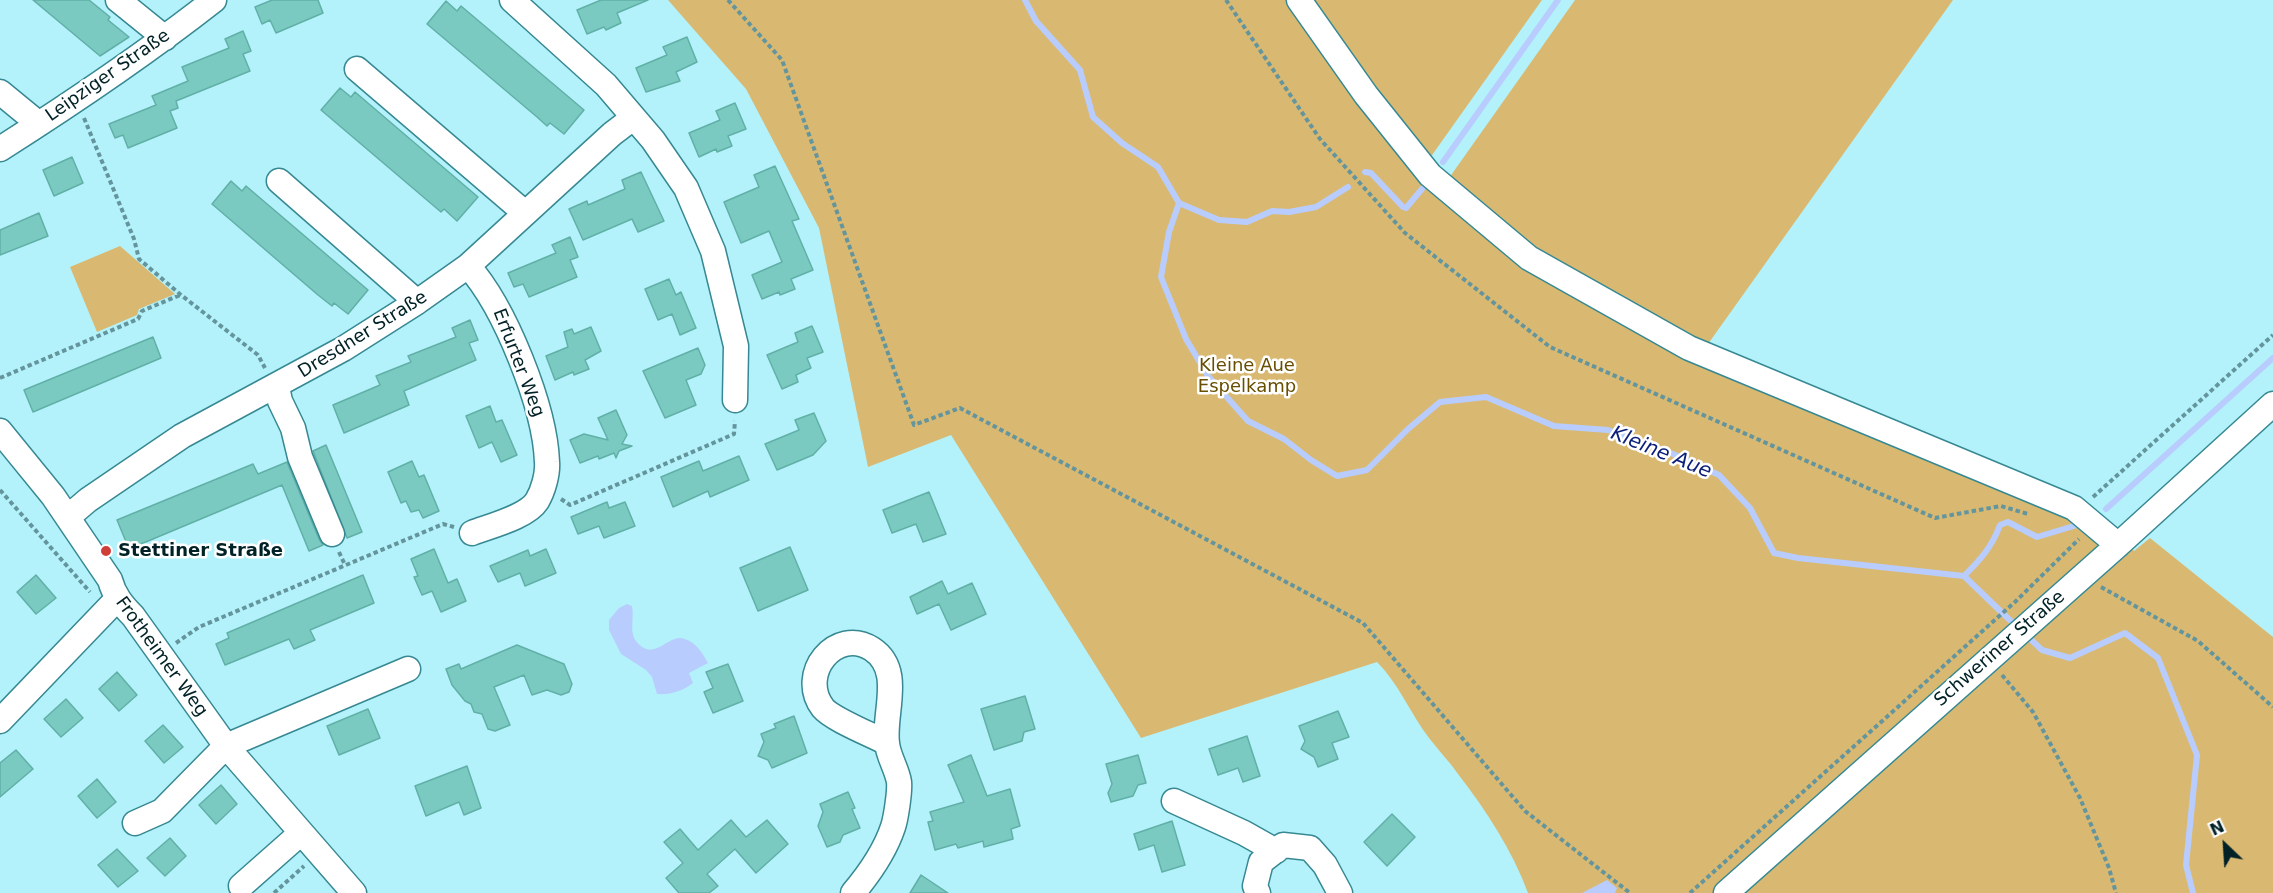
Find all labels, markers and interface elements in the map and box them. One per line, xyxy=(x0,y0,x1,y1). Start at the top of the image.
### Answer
street label: Leipziger Straße xyxy=(42,25,174,127)
street label: Dresdner Straße xyxy=(295,287,431,383)
street label: Erfurter Weg xyxy=(487,306,549,420)
park label: Kleine Aue Espelkamp xyxy=(1198,355,1296,398)
water label: Kleine Aue xyxy=(1607,422,1715,484)
place label: Stettiner Straße xyxy=(118,540,283,562)
marker: Stettiner Straße xyxy=(99,544,113,558)
street label: Schweriner Straße xyxy=(1930,586,2070,712)
street label: Frotheimer Weg xyxy=(110,593,212,721)
north arrow xyxy=(2195,815,2255,875)
text: N xyxy=(2207,817,2227,840)

